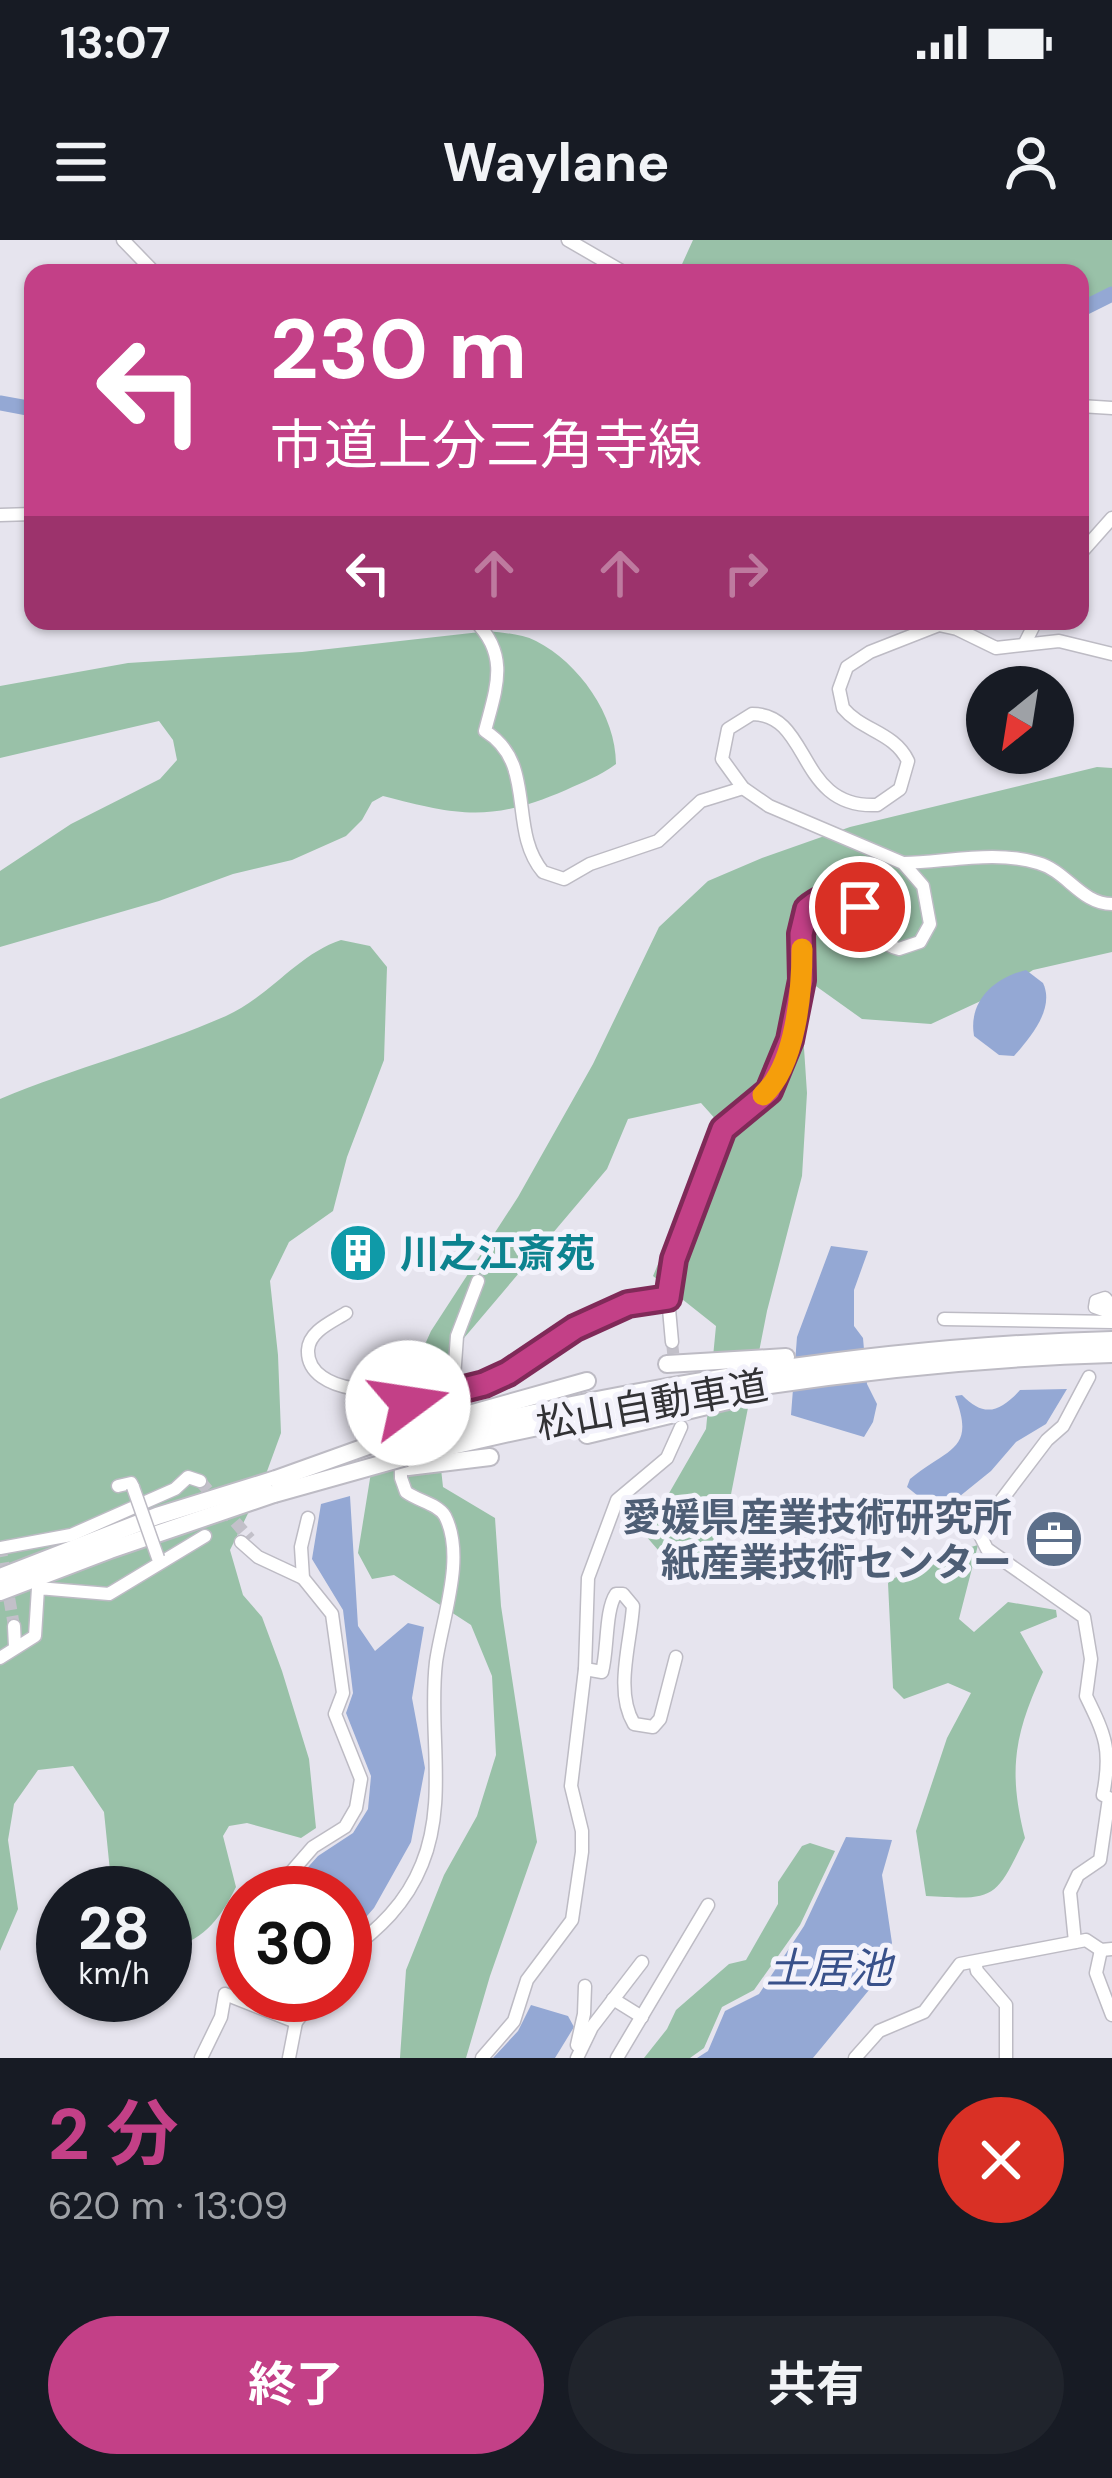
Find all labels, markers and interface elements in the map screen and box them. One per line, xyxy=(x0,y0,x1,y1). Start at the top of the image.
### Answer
text: 13:07 xyxy=(60,13,171,72)
text: Waylane xyxy=(443,127,669,198)
icon: menu xyxy=(48,129,114,195)
icon: person xyxy=(998,129,1064,195)
text: 230 m xyxy=(270,295,527,404)
icon: left xyxy=(72,312,228,468)
text: 市道上分三角寺線 xyxy=(270,410,702,481)
icon: left xyxy=(335,540,401,606)
icon: ahead xyxy=(461,540,527,606)
icon: ahead xyxy=(587,540,653,606)
icon: right xyxy=(713,540,779,606)
north arrow xyxy=(966,666,1074,774)
map controls xyxy=(966,666,1074,774)
pin xyxy=(809,856,911,958)
icon: arrive xyxy=(827,874,893,940)
building icon: 川之江斎苑 xyxy=(327,1222,389,1284)
place label: 川之江斎苑 xyxy=(400,1228,595,1279)
position arrow xyxy=(345,1340,471,1466)
street label: 松山自動車道 xyxy=(532,1360,772,1450)
place label: 愛媛県産業技術研究所 紙産業技術センター xyxy=(622,1492,1012,1588)
office icon: 愛媛県産業技術研究所 紙産業技術センター xyxy=(1023,1508,1085,1570)
speed limit sign: 30 xyxy=(216,1866,372,2022)
text: 28 xyxy=(78,1889,150,1968)
water label: 土居池 xyxy=(766,1941,896,1996)
text: km/h xyxy=(79,1954,149,1993)
text: 2 分 xyxy=(48,2088,178,2181)
button: close xyxy=(938,2097,1064,2223)
text: 620 m · 13:09 xyxy=(48,2180,288,2231)
button: 終了 xyxy=(48,2316,544,2454)
button: 共有 xyxy=(568,2316,1064,2454)

